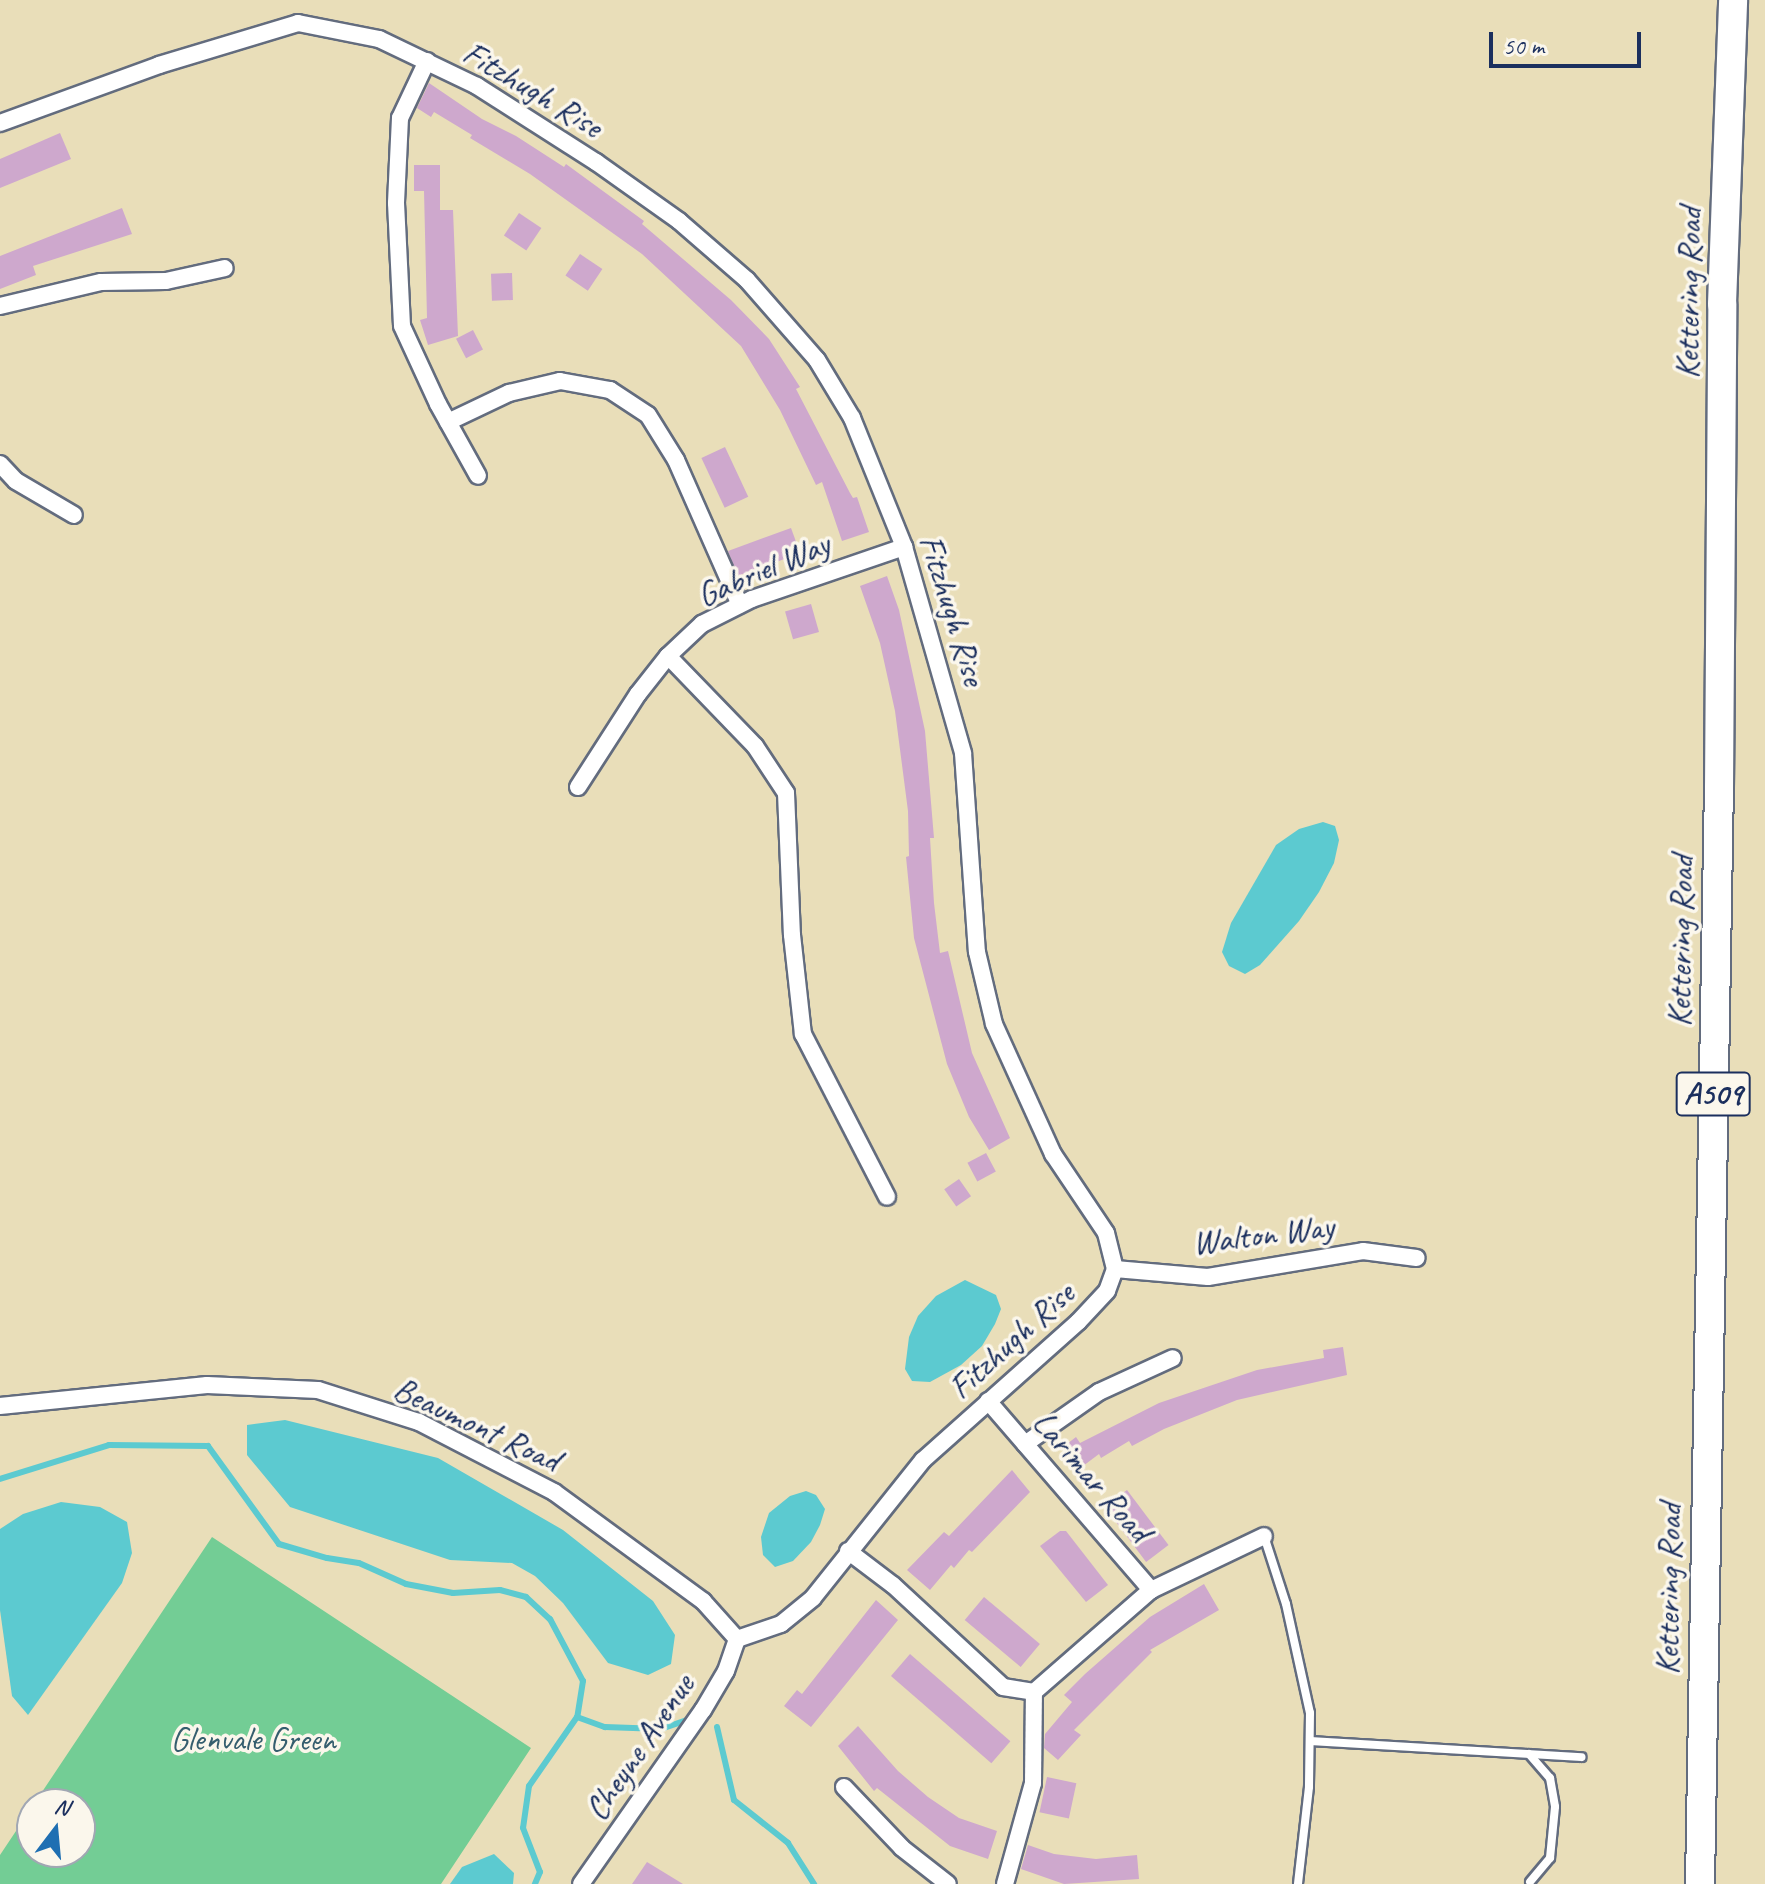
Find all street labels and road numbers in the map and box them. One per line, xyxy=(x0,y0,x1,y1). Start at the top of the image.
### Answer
street label: Fitzhugh Rise xyxy=(456,32,610,146)
street label: Kettering Road xyxy=(1666,207,1710,379)
street label: Gabriel Way xyxy=(691,523,835,615)
street label: Fitzhugh Rise xyxy=(911,530,995,690)
street label: Kettering Road xyxy=(1658,855,1702,1027)
road number: A509 xyxy=(1675,1066,1751,1122)
street label: Walton Way xyxy=(1190,1205,1336,1263)
street label: Fitzhugh Rise xyxy=(940,1273,1082,1407)
street label: Beaumont Road xyxy=(388,1368,566,1480)
street label: Larimar Road xyxy=(1024,1402,1160,1550)
street label: Kettering Road xyxy=(1646,1503,1690,1675)
street label: Cheyne Avenue xyxy=(575,1666,703,1828)

